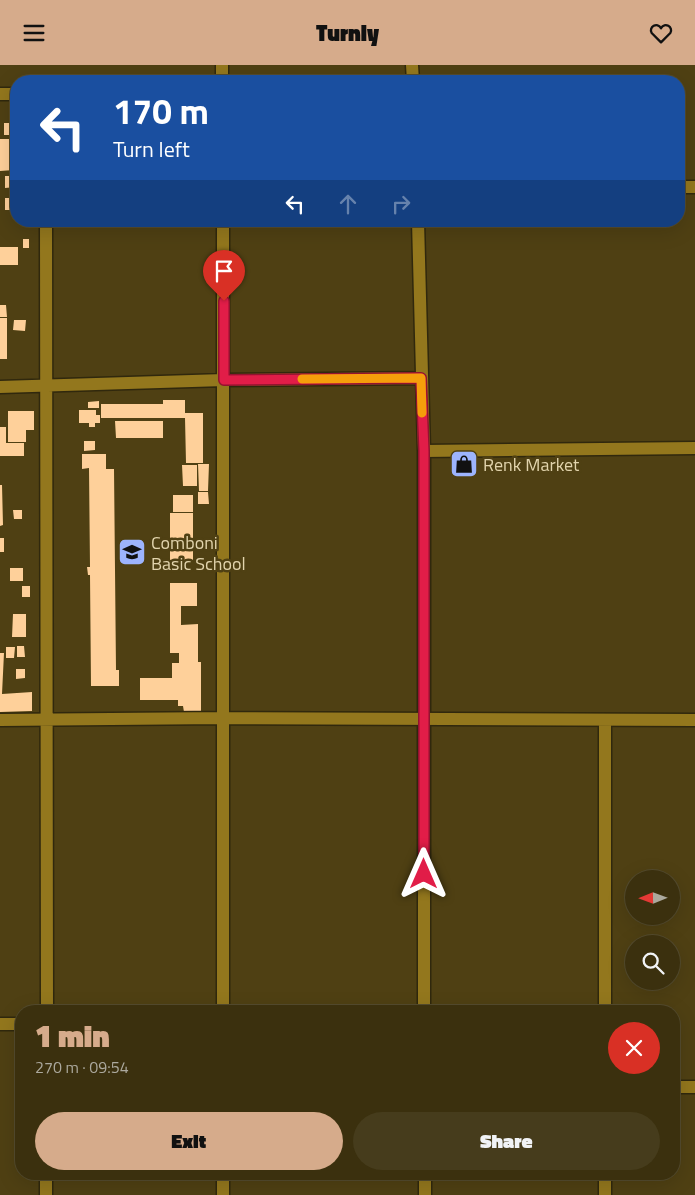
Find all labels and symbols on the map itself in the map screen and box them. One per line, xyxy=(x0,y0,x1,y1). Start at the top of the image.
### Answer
pin xyxy=(203,250,245,301)
shop icon: Renk Market xyxy=(449,449,479,479)
place label: Renk Market xyxy=(483,451,580,478)
place label: Comboni Basic School xyxy=(151,529,246,577)
school or university icon: Comboni Basic School xyxy=(117,537,147,567)
position arrow xyxy=(397,847,449,899)
north arrow xyxy=(625,870,680,925)

